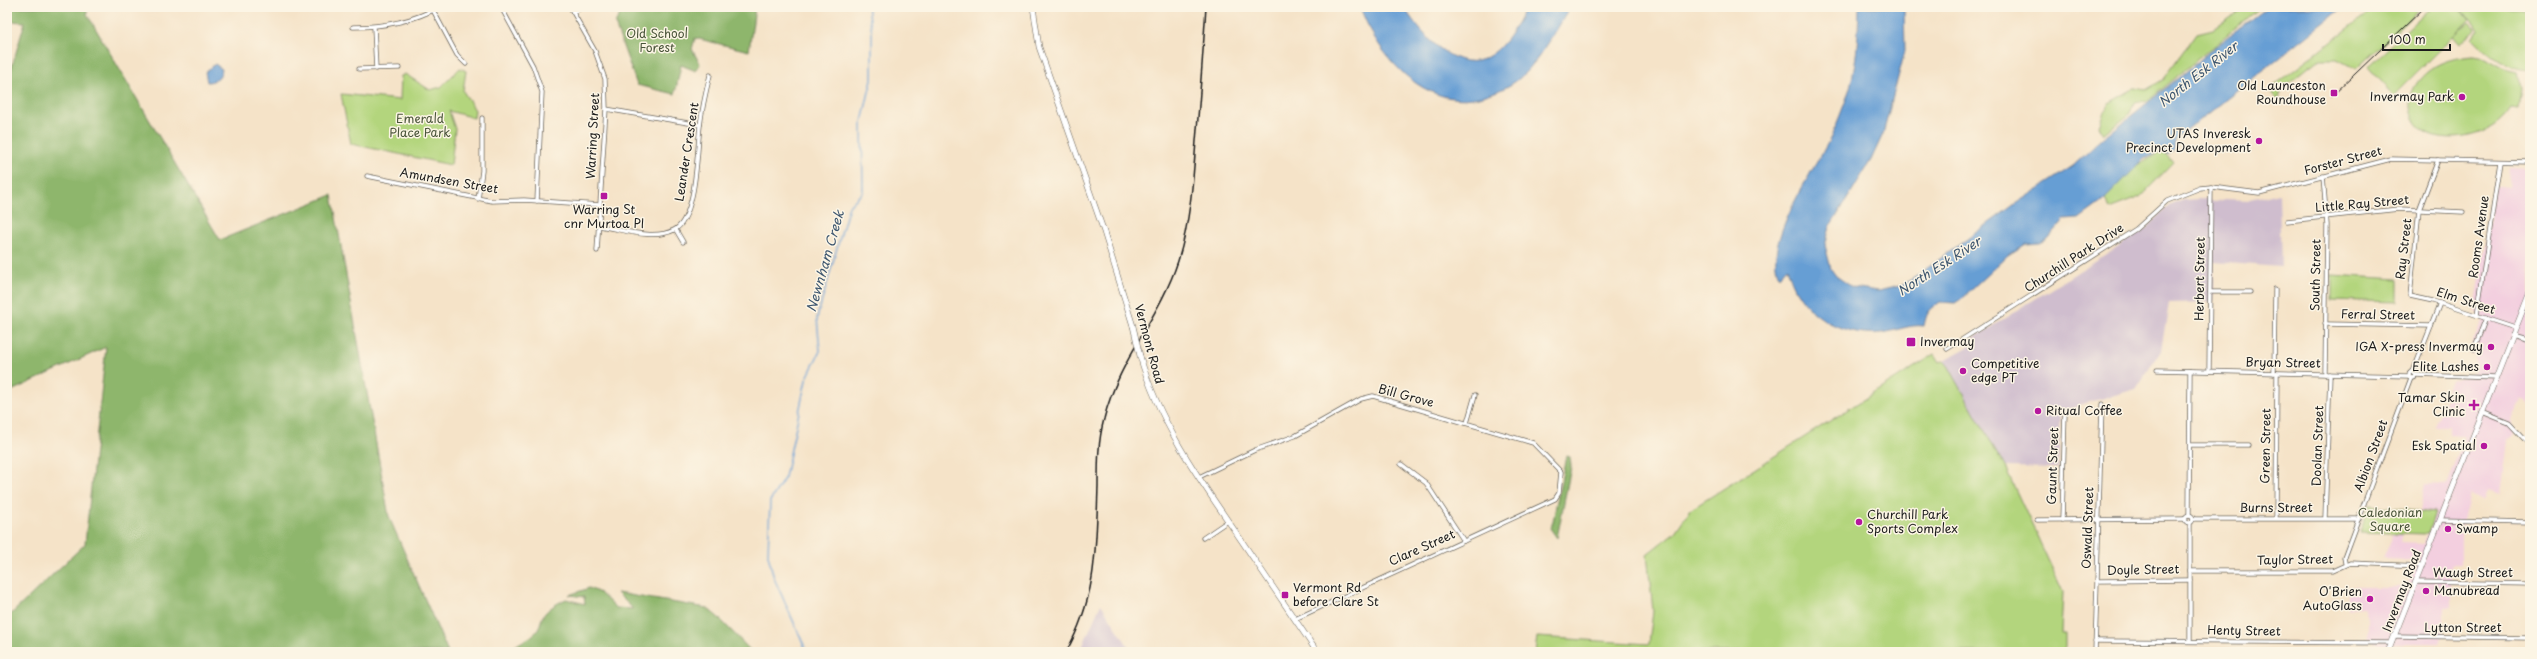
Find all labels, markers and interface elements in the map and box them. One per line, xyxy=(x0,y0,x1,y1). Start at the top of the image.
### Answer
park label: Old School Forest xyxy=(626,24,688,56)
scale bar xyxy=(2383,26,2450,52)
text: 100 m xyxy=(2389,30,2426,48)
water label: North Esk River xyxy=(2154,35,2243,111)
place label: Old Launceston Roundhouse xyxy=(2237,76,2326,108)
place label: Invermay Park xyxy=(2370,87,2454,105)
marker: Old Launceston Roundhouse xyxy=(2329,88,2339,98)
street label: Warring Street xyxy=(581,92,603,180)
marker: Invermay Park xyxy=(2457,92,2467,102)
street label: Leander Crescent xyxy=(669,101,703,203)
park label: Emerald Place Park xyxy=(389,109,451,141)
place label: UTAS Inveresk Precinct Development xyxy=(2126,124,2251,156)
marker: UTAS Inveresk Precinct Development xyxy=(2254,136,2264,146)
street label: Forster Street xyxy=(2302,141,2384,179)
street label: Amundsen Street xyxy=(399,163,500,198)
street label: Little Ray Street xyxy=(2314,190,2410,216)
marker: Warring St cnr Murtoa Pl xyxy=(599,191,609,201)
street label: Rooms Avenue xyxy=(2463,194,2493,279)
place label: Warring St cnr Murtoa Pl xyxy=(564,200,644,232)
water label: Newnham Creek xyxy=(801,207,848,314)
street label: Ray Street xyxy=(2390,217,2416,281)
street label: Churchill Park Drive xyxy=(2020,218,2127,296)
water label: North Esk River xyxy=(1893,230,1986,300)
street label: Herbert Street xyxy=(2189,237,2209,321)
street label: South Street xyxy=(2305,239,2325,311)
street label: Elm Street xyxy=(2435,282,2498,318)
street label: Vermont Road xyxy=(1131,302,1169,386)
street label: Ferral Street xyxy=(2341,304,2415,324)
place label: Invermay xyxy=(1920,332,1975,350)
marker: Invermay xyxy=(1905,336,1917,348)
place label: IGA X-press Invermay xyxy=(2355,337,2483,355)
marker: IGA X-press Invermay xyxy=(2486,342,2496,352)
street label: Bryan Street xyxy=(2245,352,2321,372)
place label: Competitive edge PT xyxy=(1971,354,2039,386)
place label: Elite Lashes xyxy=(2412,357,2480,375)
marker: Elite Lashes xyxy=(2482,362,2492,372)
marker: Competitive edge PT xyxy=(1958,366,1968,376)
street label: Bill Grove xyxy=(1376,379,1436,411)
place label: Tamar Skin Clinic xyxy=(2398,388,2465,420)
marker: Tamar Skin Clinic xyxy=(2468,399,2480,411)
place label: Ritual Coffee xyxy=(2046,401,2123,419)
street label: Doolan Street xyxy=(2307,405,2327,487)
marker: Ritual Coffee xyxy=(2033,406,2043,416)
street label: Green Street xyxy=(2255,408,2275,484)
street label: Albion Street xyxy=(2349,417,2392,494)
street label: Gaunt Street xyxy=(2042,427,2062,505)
place label: Esk Spatial xyxy=(2412,436,2476,454)
marker: Esk Spatial xyxy=(2479,441,2489,451)
street label: Oswald Street xyxy=(2077,487,2097,569)
street label: Burns Street xyxy=(2239,498,2313,516)
park label: Caledonian Square xyxy=(2358,503,2422,535)
place label: Churchill Park Sports Complex xyxy=(1867,505,1958,537)
marker: Churchill Park Sports Complex xyxy=(1854,517,1864,527)
place label: Swamp xyxy=(2456,519,2498,537)
street label: Clare Street xyxy=(1386,524,1458,570)
marker: Swamp xyxy=(2443,524,2453,534)
street label: Invermay Road xyxy=(2377,547,2425,634)
street label: Taylor Street xyxy=(2257,549,2333,569)
street label: Doyle Street xyxy=(2106,559,2180,579)
street label: Waugh Street xyxy=(2433,563,2513,581)
place label: Vermont Rd before Clare St xyxy=(1293,578,1379,610)
place label: Manubread xyxy=(2434,581,2500,599)
place label: O'Brien AutoGlass xyxy=(2303,582,2362,614)
marker: Manubread xyxy=(2421,586,2431,596)
marker: Vermont Rd before Clare St xyxy=(1280,590,1290,600)
marker: O'Brien AutoGlass xyxy=(2365,594,2375,604)
street label: Lytton Street xyxy=(2424,618,2502,636)
street label: Henty Street xyxy=(2207,620,2281,640)

